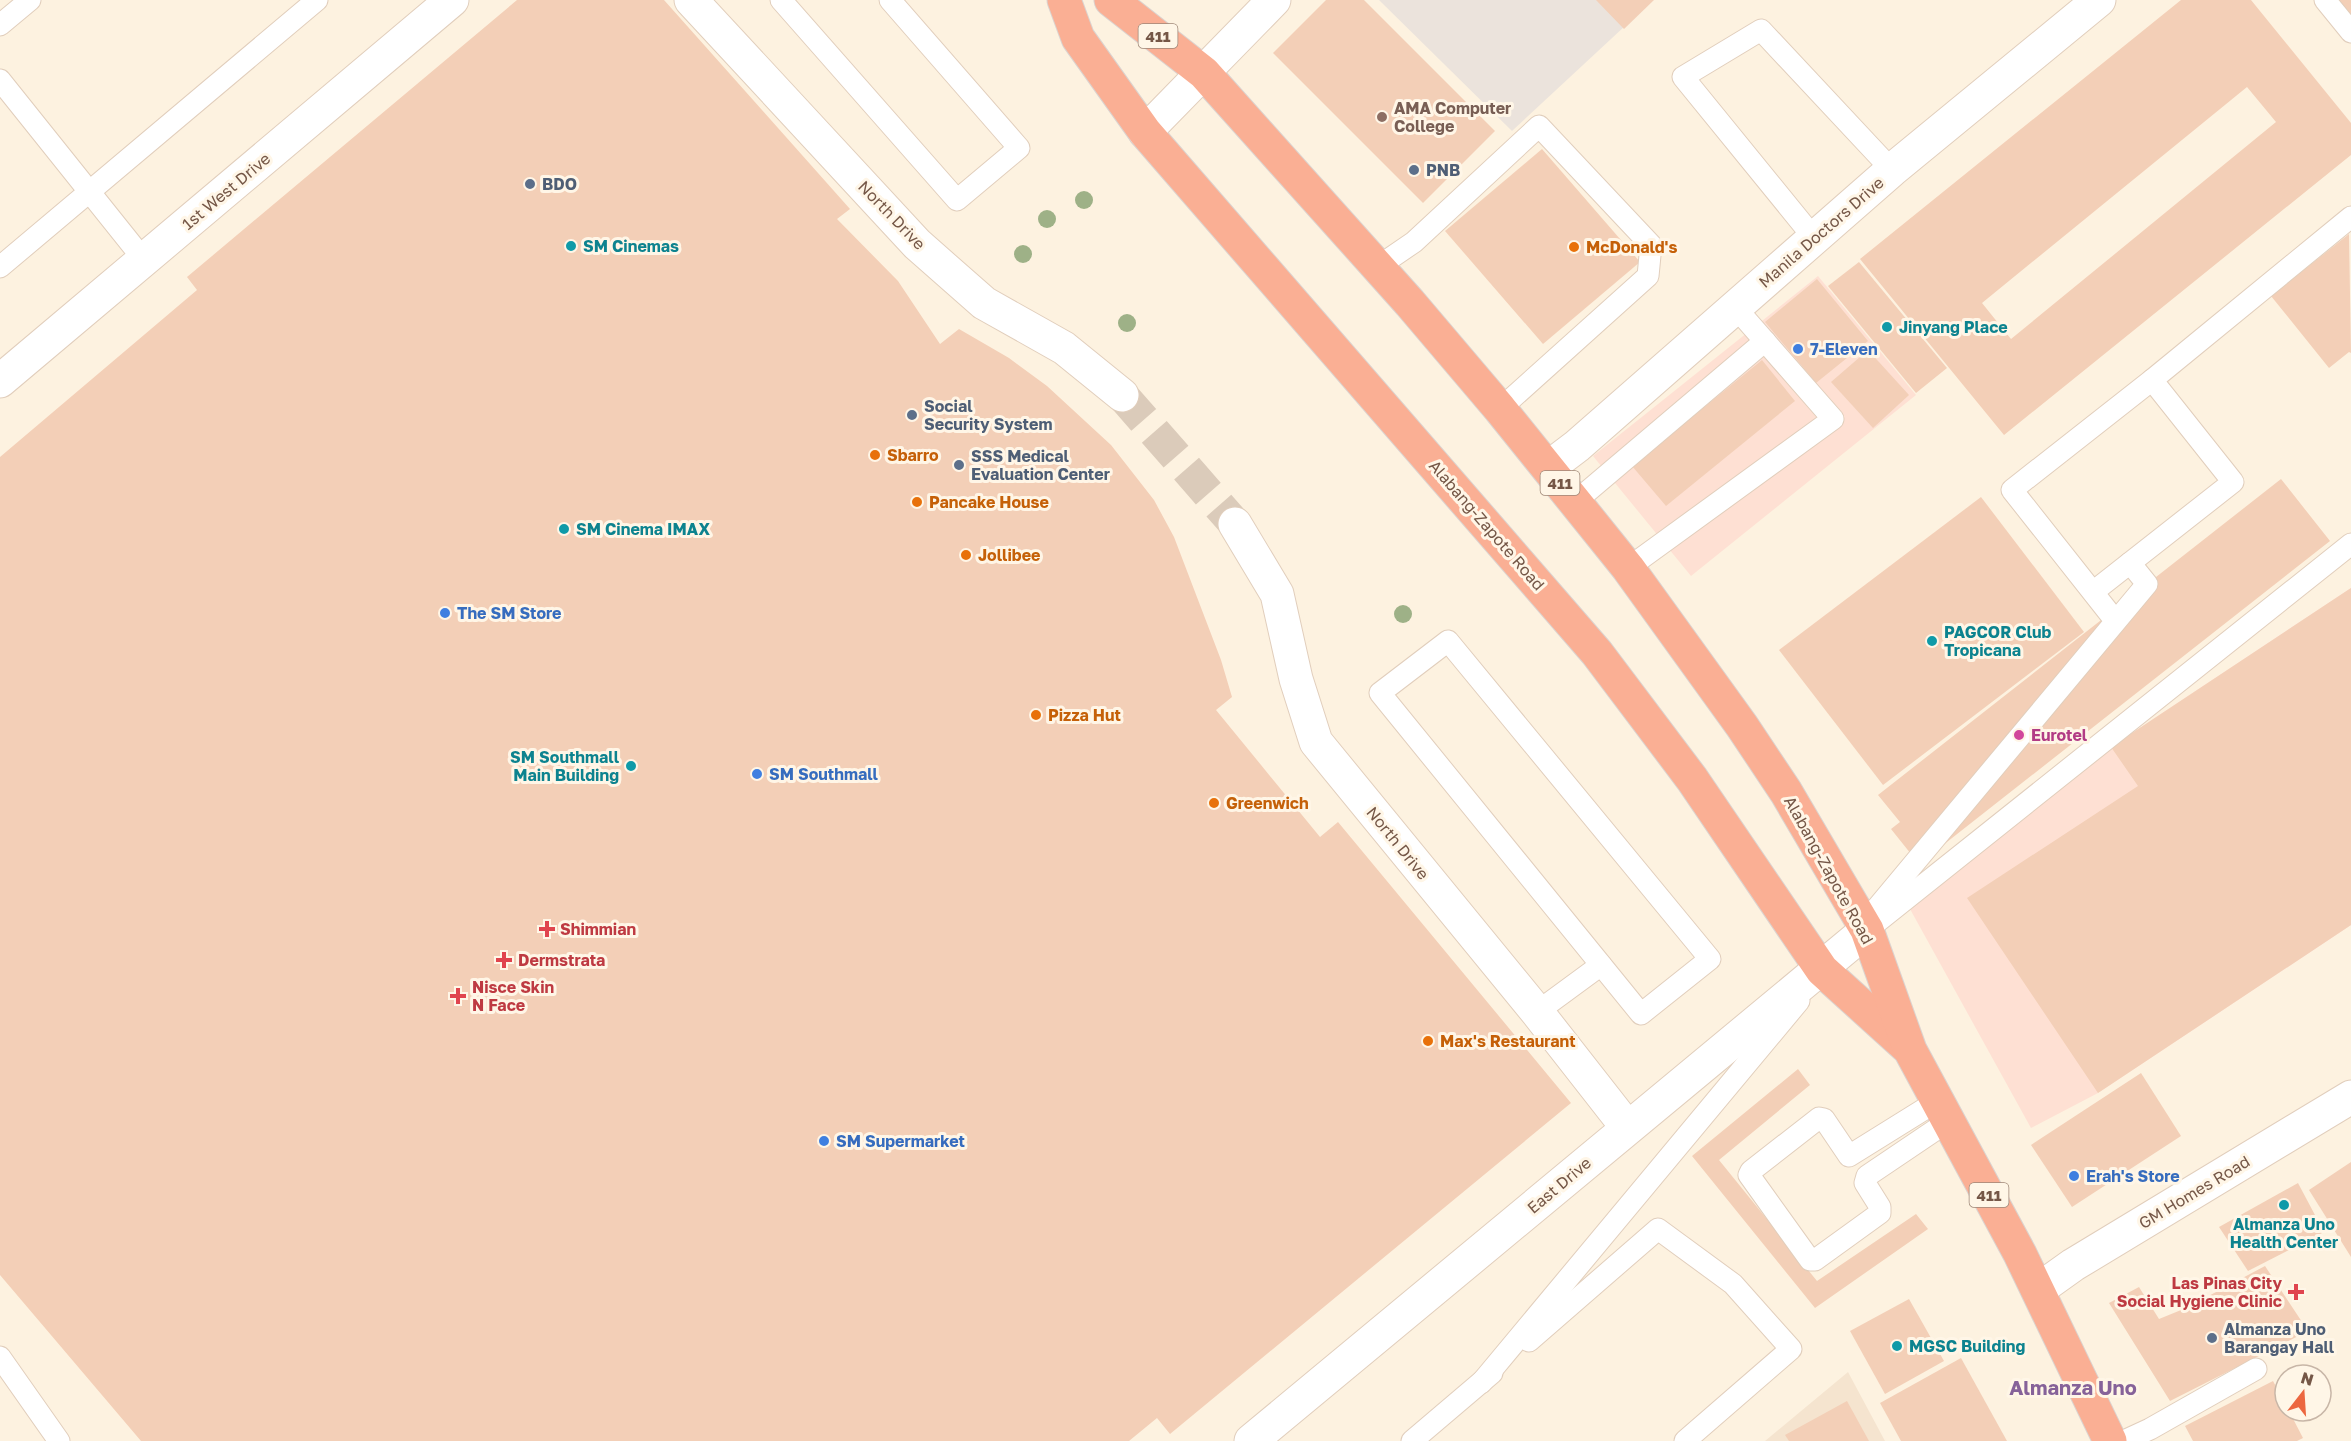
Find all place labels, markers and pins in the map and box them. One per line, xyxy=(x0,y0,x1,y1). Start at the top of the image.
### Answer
place label: AMA Computer College xyxy=(1394,98,1511,136)
marker: AMA Computer College xyxy=(1375,110,1389,124)
place label: PNB xyxy=(1426,160,1460,180)
marker: PNB xyxy=(1407,163,1421,177)
place label: BDO xyxy=(542,174,577,194)
marker: BDO xyxy=(523,177,537,191)
place label: SM Cinemas xyxy=(583,236,679,256)
place label: McDonald's xyxy=(1586,237,1677,257)
marker: SM Cinemas xyxy=(564,239,578,253)
marker: McDonald's xyxy=(1567,240,1581,254)
place label: Jinyang Place xyxy=(1899,317,2008,337)
marker: Jinyang Place xyxy=(1880,320,1894,334)
place label: 7-Eleven xyxy=(1810,339,1878,359)
marker: 7-Eleven xyxy=(1791,342,1805,356)
place label: Social Security System xyxy=(924,396,1052,434)
marker: Social Security System xyxy=(905,408,919,422)
place label: Sbarro xyxy=(887,445,939,465)
place label: SSS Medical Evaluation Center xyxy=(971,446,1110,484)
marker: Sbarro xyxy=(868,448,882,462)
marker: SSS Medical Evaluation Center xyxy=(952,458,966,472)
place label: Pancake House xyxy=(929,492,1049,512)
marker: Pancake House xyxy=(910,495,924,509)
place label: SM Cinema IMAX xyxy=(576,519,710,539)
marker: SM Cinema IMAX xyxy=(557,522,571,536)
place label: Jollibee xyxy=(978,545,1041,565)
marker: Jollibee xyxy=(959,548,973,562)
place label: The SM Store xyxy=(457,603,561,623)
marker: The SM Store xyxy=(438,606,452,620)
place label: PAGCOR Club Tropicana xyxy=(1944,622,2052,660)
marker: PAGCOR Club Tropicana xyxy=(1925,634,1939,648)
place label: Pizza Hut xyxy=(1048,705,1121,725)
marker: Pizza Hut xyxy=(1029,708,1043,722)
place label: Eurotel xyxy=(2031,725,2088,745)
marker: Eurotel xyxy=(2012,728,2026,742)
place label: SM Southmall Main Building xyxy=(510,747,620,785)
marker: SM Southmall Main Building xyxy=(624,759,638,773)
place label: SM Southmall xyxy=(769,764,879,784)
marker: SM Southmall xyxy=(750,767,764,781)
place label: Greenwich xyxy=(1226,793,1309,813)
marker: Greenwich xyxy=(1207,796,1221,810)
place label: Shimmian xyxy=(560,919,636,939)
marker: Shimmian xyxy=(538,920,556,938)
place label: Dermstrata xyxy=(518,950,605,970)
marker: Dermstrata xyxy=(495,951,513,969)
place label: Nisce Skin N Face xyxy=(472,977,554,1015)
marker: Nisce Skin N Face xyxy=(449,987,467,1005)
place label: Max's Restaurant xyxy=(1440,1031,1576,1051)
marker: Max's Restaurant xyxy=(1421,1034,1435,1048)
place label: SM Supermarket xyxy=(836,1131,965,1151)
marker: SM Supermarket xyxy=(817,1134,831,1148)
place label: Erah's Store xyxy=(2086,1166,2180,1186)
marker: Erah's Store xyxy=(2067,1169,2081,1183)
marker: Almanza Uno Health Center xyxy=(2277,1198,2291,1212)
place label: Almanza Uno Health Center xyxy=(2230,1214,2338,1252)
place label: Las Pinas City Social Hygiene Clinic xyxy=(2117,1273,2282,1311)
marker: Las Pinas City Social Hygiene Clinic xyxy=(2287,1283,2305,1301)
place label: Almanza Uno Barangay Hall xyxy=(2224,1319,2335,1357)
marker: Almanza Uno Barangay Hall xyxy=(2205,1331,2219,1345)
place label: MGSC Building xyxy=(1909,1336,2025,1356)
marker: MGSC Building xyxy=(1890,1339,1904,1353)

